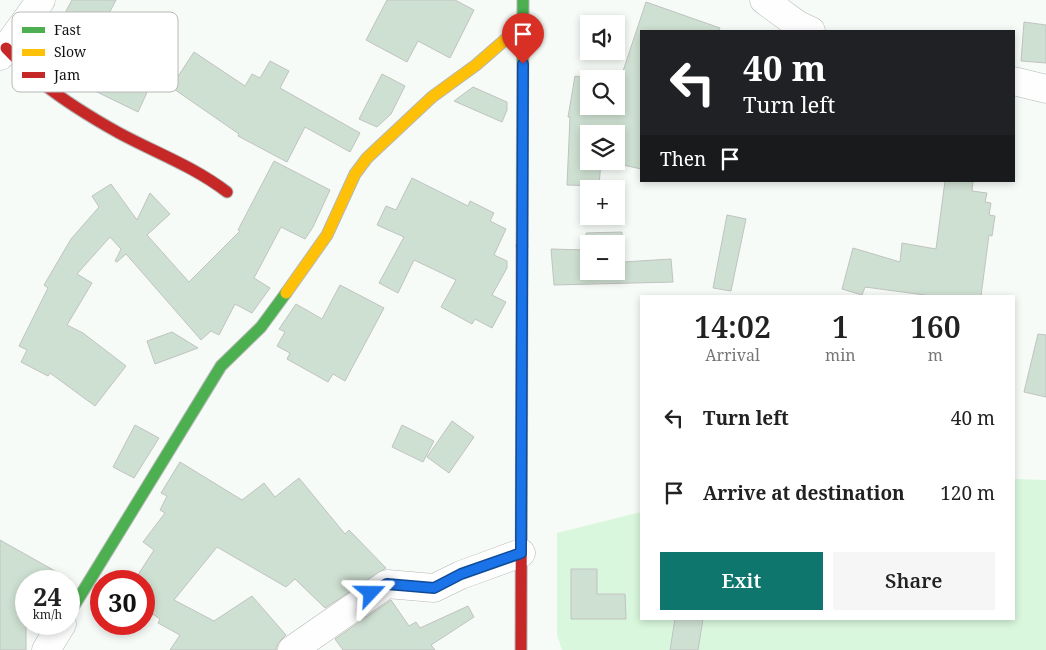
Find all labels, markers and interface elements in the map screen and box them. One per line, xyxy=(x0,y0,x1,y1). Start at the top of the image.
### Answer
legend xyxy=(12,12,178,92)
pin xyxy=(502,13,544,64)
map controls xyxy=(580,15,625,280)
button: sound xyxy=(580,15,625,60)
text: Fast xyxy=(54,20,81,39)
icon: arrive xyxy=(509,20,537,48)
text: Slow xyxy=(54,42,87,61)
text: 40 m xyxy=(743,44,826,91)
icon: left xyxy=(660,50,725,115)
text: Jam xyxy=(53,65,80,84)
button: search xyxy=(580,70,625,115)
text: Turn left xyxy=(743,89,835,119)
button: layers xyxy=(580,125,625,170)
icon: arrive xyxy=(716,145,744,173)
text: Then xyxy=(660,146,706,172)
button: + xyxy=(580,180,625,225)
button: − xyxy=(580,235,625,280)
text: 14:02 xyxy=(694,306,771,347)
text: 1 xyxy=(832,306,849,347)
text: 160 xyxy=(910,306,961,347)
text: Arrival xyxy=(705,344,760,366)
text: min xyxy=(825,344,856,366)
text: m xyxy=(928,344,943,366)
icon: left xyxy=(660,404,688,432)
text: Turn left xyxy=(703,405,789,431)
text: 40 m xyxy=(951,405,995,431)
icon: arrive xyxy=(660,479,688,507)
text: Arrive at destination xyxy=(703,480,905,506)
text: 120 m xyxy=(940,480,995,506)
button: Exit xyxy=(660,552,823,610)
button: Share xyxy=(833,552,995,610)
position arrow xyxy=(344,566,396,618)
speed limit sign: 30 xyxy=(90,570,155,635)
text: 24 xyxy=(33,579,62,613)
text: km/h xyxy=(33,606,62,623)

